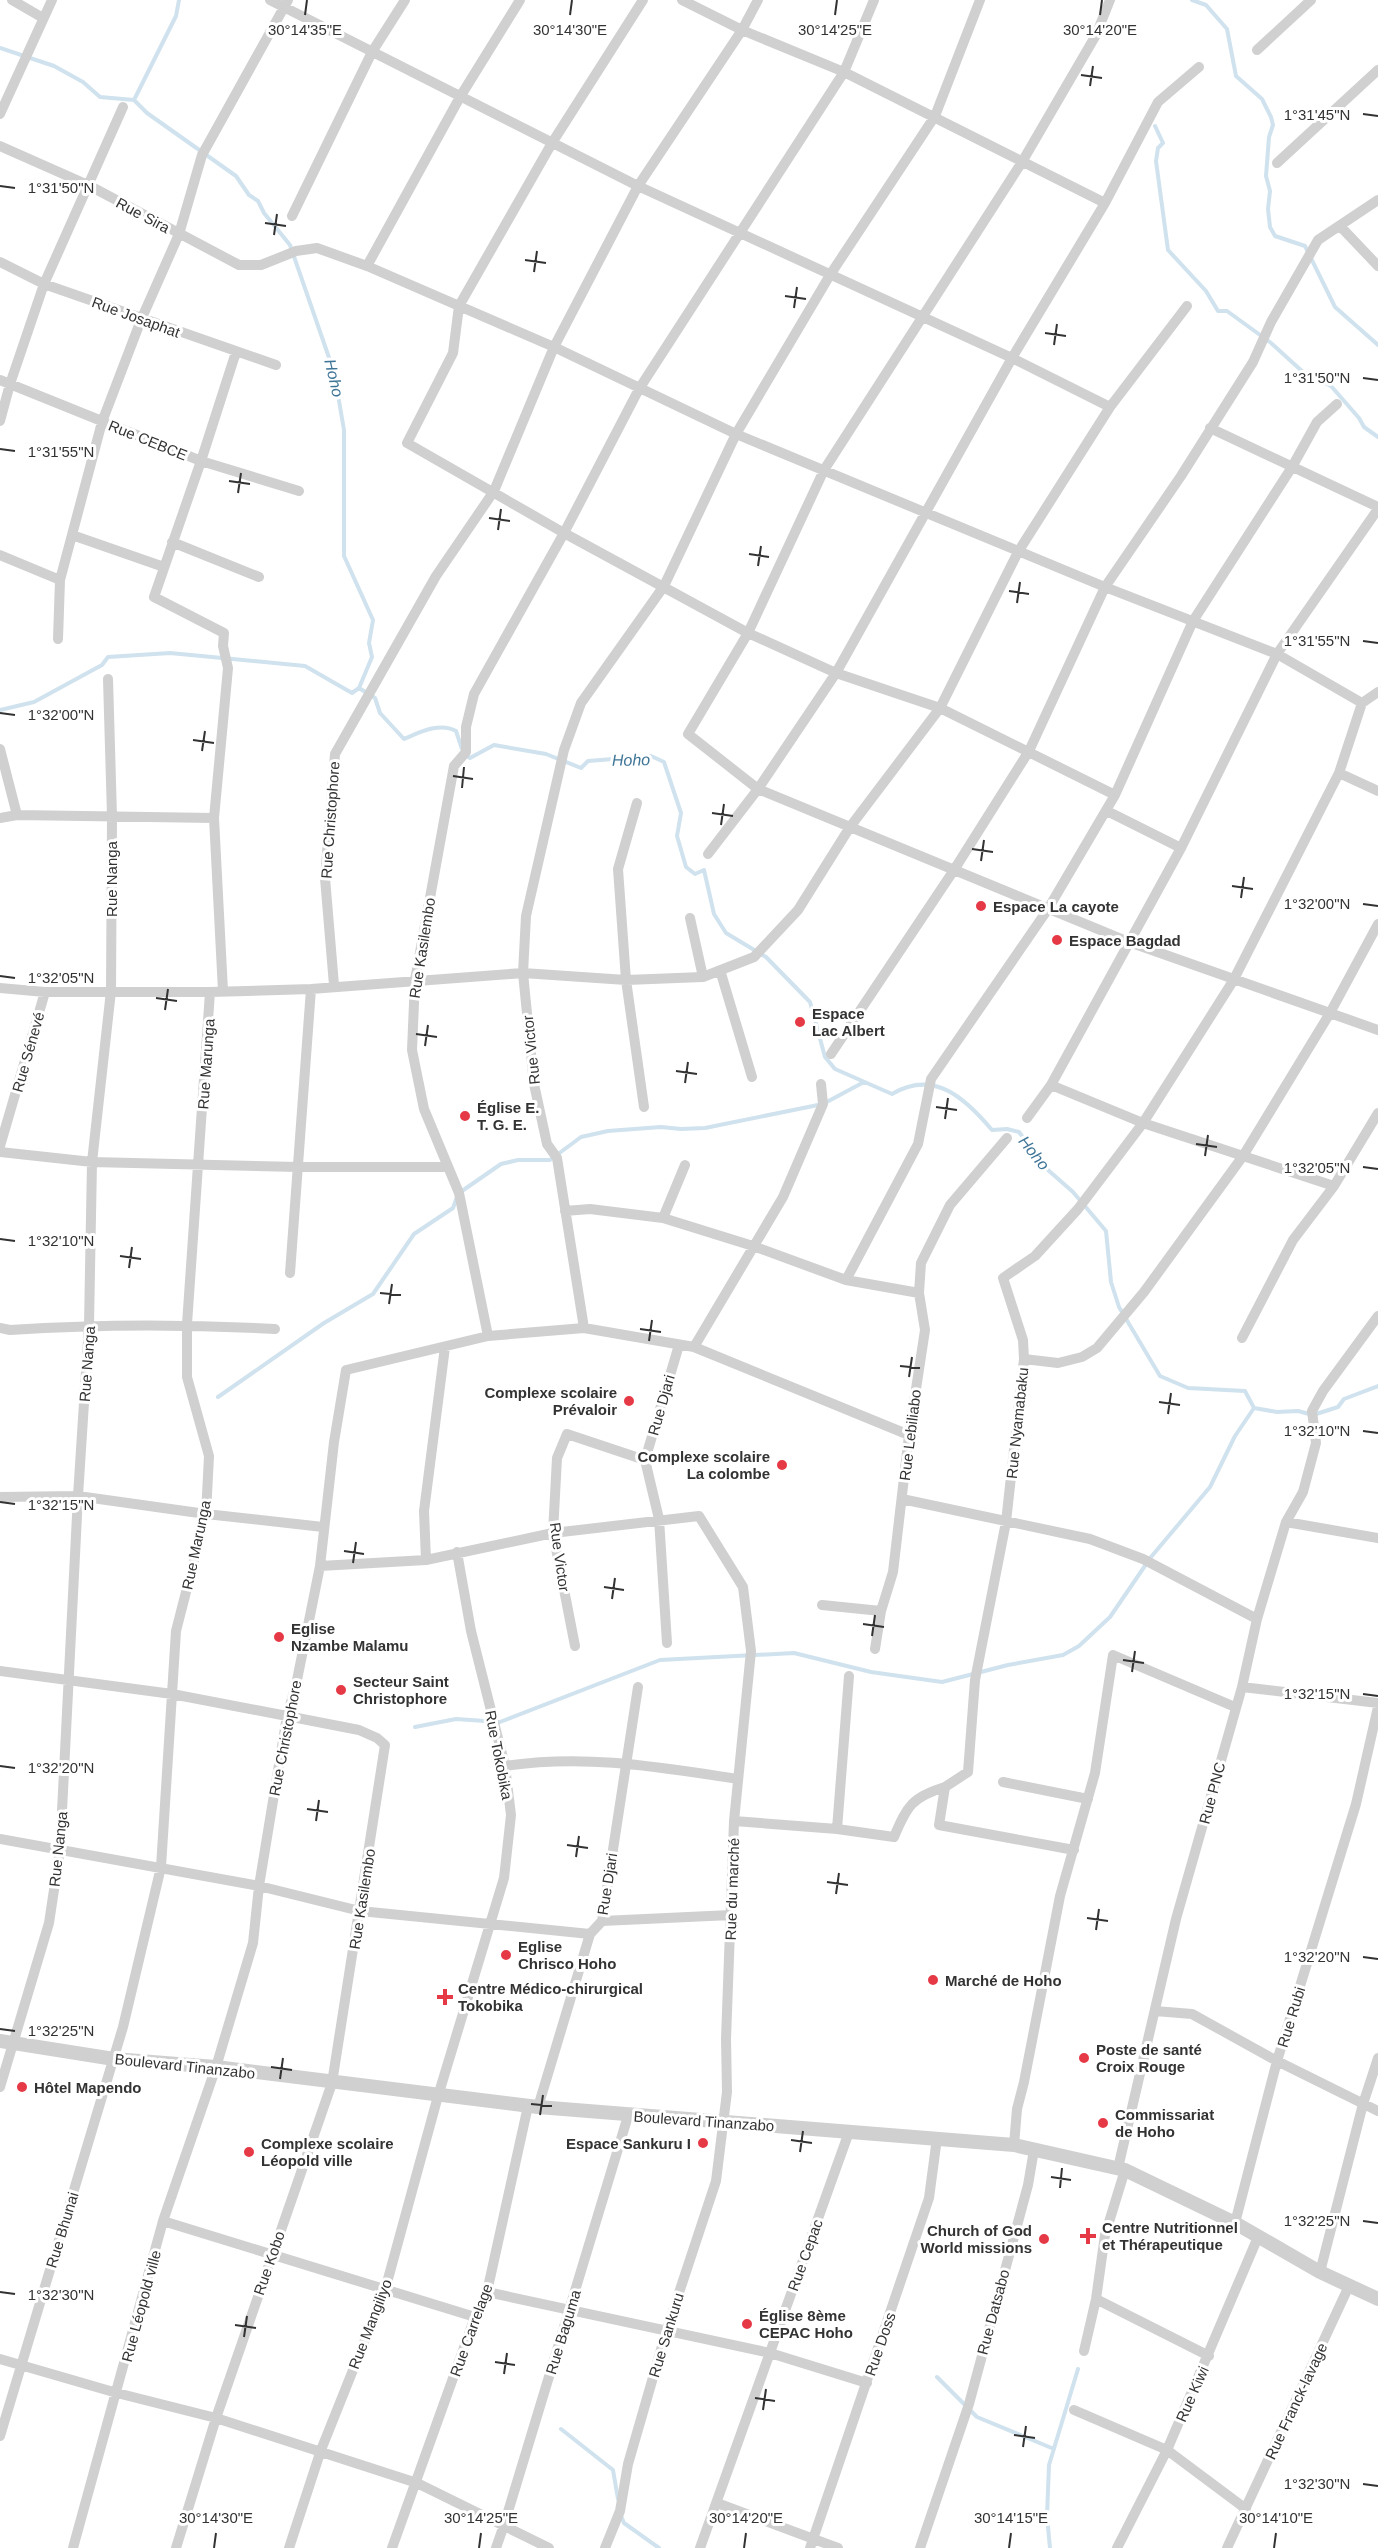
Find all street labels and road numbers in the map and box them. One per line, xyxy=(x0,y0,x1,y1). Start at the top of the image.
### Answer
street label: Rue Sira xyxy=(113,194,173,237)
street label: Rue Josaphat xyxy=(90,293,183,341)
street label: Rue CEBCE xyxy=(106,417,190,463)
street label: Rue Christophore xyxy=(317,761,343,879)
street label: Rue Nanga xyxy=(103,840,120,917)
street label: Rue Kasilembo xyxy=(406,896,438,1000)
street label: Rue Sénevé xyxy=(8,1010,48,1094)
street label: Rue Victor xyxy=(519,1014,543,1086)
street label: Rue Marunga xyxy=(194,1017,218,1110)
street label: Rue Nanga xyxy=(76,1325,98,1402)
street label: Rue Nyamabaku xyxy=(1003,1367,1031,1479)
street label: Rue Djari xyxy=(644,1373,678,1437)
street label: Rue Lebiliabo xyxy=(896,1388,924,1482)
street label: Rue Marunga xyxy=(178,1498,214,1591)
street label: Rue Victor xyxy=(547,1521,573,1593)
street label: Rue Christophore xyxy=(265,1679,305,1797)
street label: Rue Tokobika xyxy=(482,1709,516,1802)
street label: Rue PNC xyxy=(1196,1760,1228,1826)
street label: Rue Nanga xyxy=(46,1810,70,1888)
street label: Rue du marché xyxy=(722,1837,742,1941)
street label: Rue Kasilembo xyxy=(346,1847,378,1951)
street label: Rue Djari xyxy=(594,1852,620,1916)
street label: Rue Rubi xyxy=(1274,1985,1308,2049)
street label: Boulevard Tinanzabo xyxy=(114,2050,256,2082)
street label: Boulevard Tinanzabo xyxy=(633,2108,775,2134)
street label: Rue Bhunai xyxy=(42,2190,82,2270)
street label: Rue Cepac xyxy=(784,2216,826,2293)
street label: Rue Kobo xyxy=(250,2229,288,2297)
street label: Rue Léopold ville xyxy=(118,2248,164,2364)
street label: Rue Datsabo xyxy=(973,2268,1013,2356)
street label: Rue Mangiliyo xyxy=(345,2277,395,2371)
street label: Rue Carrelage xyxy=(446,2281,496,2379)
street label: Rue Baguma xyxy=(542,2287,584,2376)
street label: Rue Sankuru xyxy=(645,2291,687,2379)
street label: Rue Doss xyxy=(861,2310,899,2378)
street label: Rue Franck-lavage xyxy=(1262,2340,1330,2462)
street label: Rue Kiwi xyxy=(1172,2364,1212,2424)

